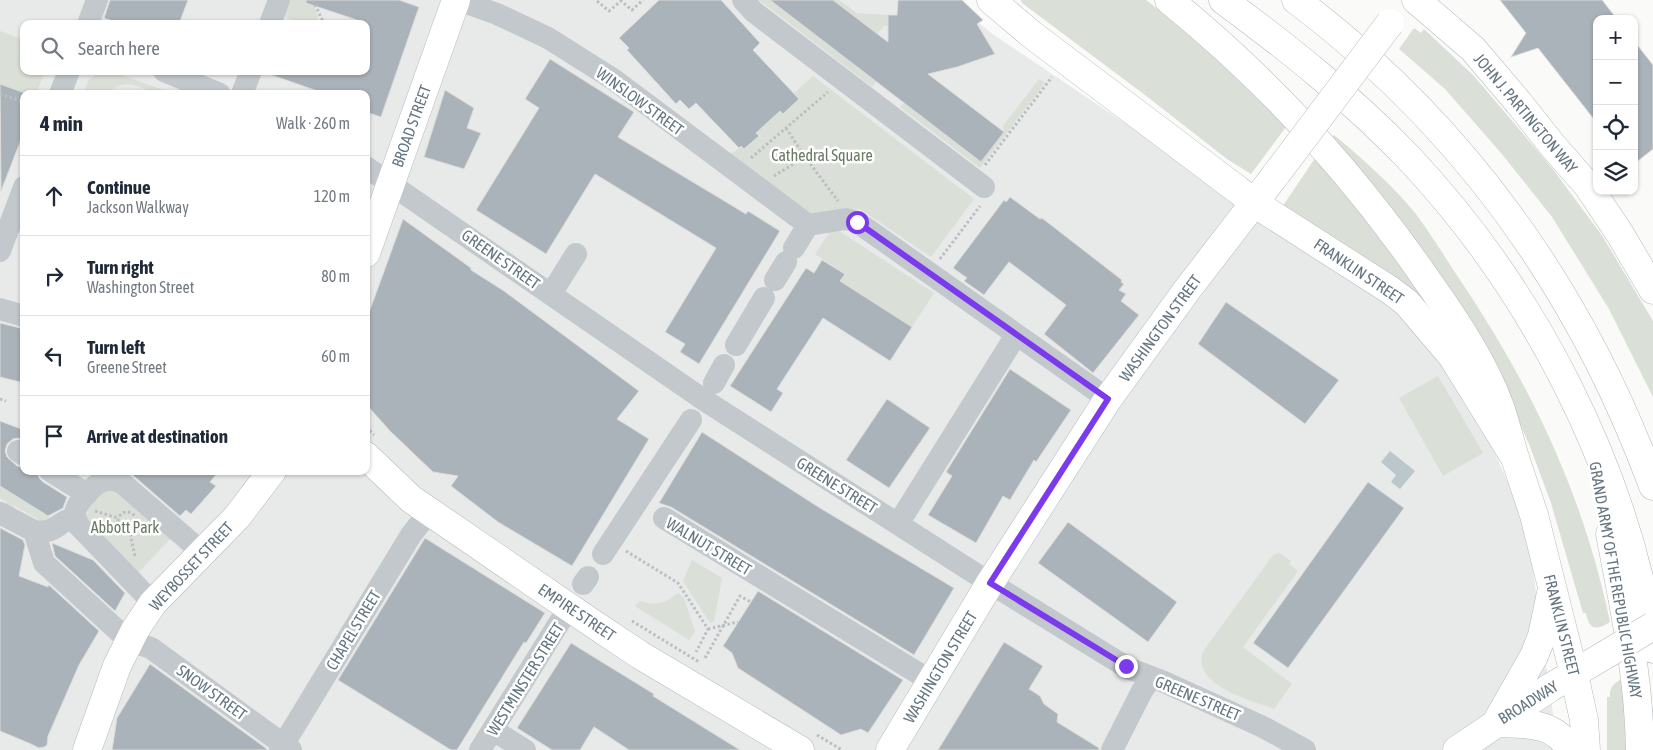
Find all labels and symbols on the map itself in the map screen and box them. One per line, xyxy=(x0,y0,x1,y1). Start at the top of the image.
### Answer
street label: JOHN J. PARTINGTON WAY xyxy=(1471,50,1582,177)
street label: WINSLOW STREET xyxy=(593,63,687,139)
street label: BROAD STREET xyxy=(388,82,434,170)
park label: Cathedral Square xyxy=(771,146,873,165)
route start xyxy=(846,211,869,234)
street label: GREENE STREET xyxy=(459,226,543,292)
street label: FRANKLIN STREET xyxy=(1311,234,1407,308)
street label: WASHINGTON STREET xyxy=(1115,271,1205,385)
street label: GREENE STREET xyxy=(794,453,880,517)
street label: GRAND ARMY OF THE REPUBLIC HIGHWAY xyxy=(1586,460,1646,701)
street label: WALNUT STREET xyxy=(663,514,755,578)
park label: Abbott Park xyxy=(91,518,159,536)
street label: WEYBOSSET STREET xyxy=(145,518,237,614)
street label: FRANKLIN STREET xyxy=(1541,572,1583,678)
street label: EMPIRE STREET xyxy=(535,580,619,644)
street label: CHAPEL STREET xyxy=(322,587,384,673)
street label: WASHINGTON STREET xyxy=(900,608,980,726)
street label: WESTMINSTER STREET xyxy=(483,619,567,739)
route end xyxy=(1115,655,1138,678)
street label: SNOW STREET xyxy=(174,661,250,723)
street label: GREENE STREET xyxy=(1153,672,1243,724)
street label: BROADWAY xyxy=(1495,676,1562,727)

